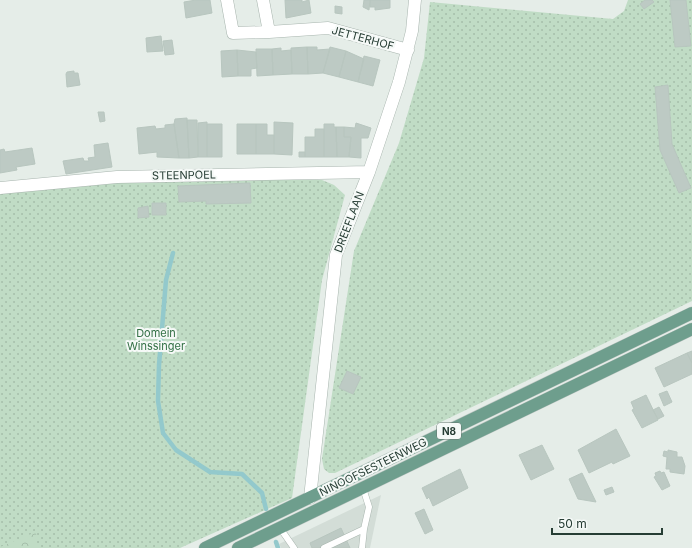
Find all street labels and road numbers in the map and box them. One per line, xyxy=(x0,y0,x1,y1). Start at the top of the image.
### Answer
street label: JETTERHOF xyxy=(330,23,396,53)
street label: STEENPOEL xyxy=(152,167,216,183)
street label: DREEFLAAN xyxy=(331,189,367,255)
road number: N8 xyxy=(437,423,461,439)
street label: NINOOFSESTEENWEG xyxy=(317,435,429,499)

